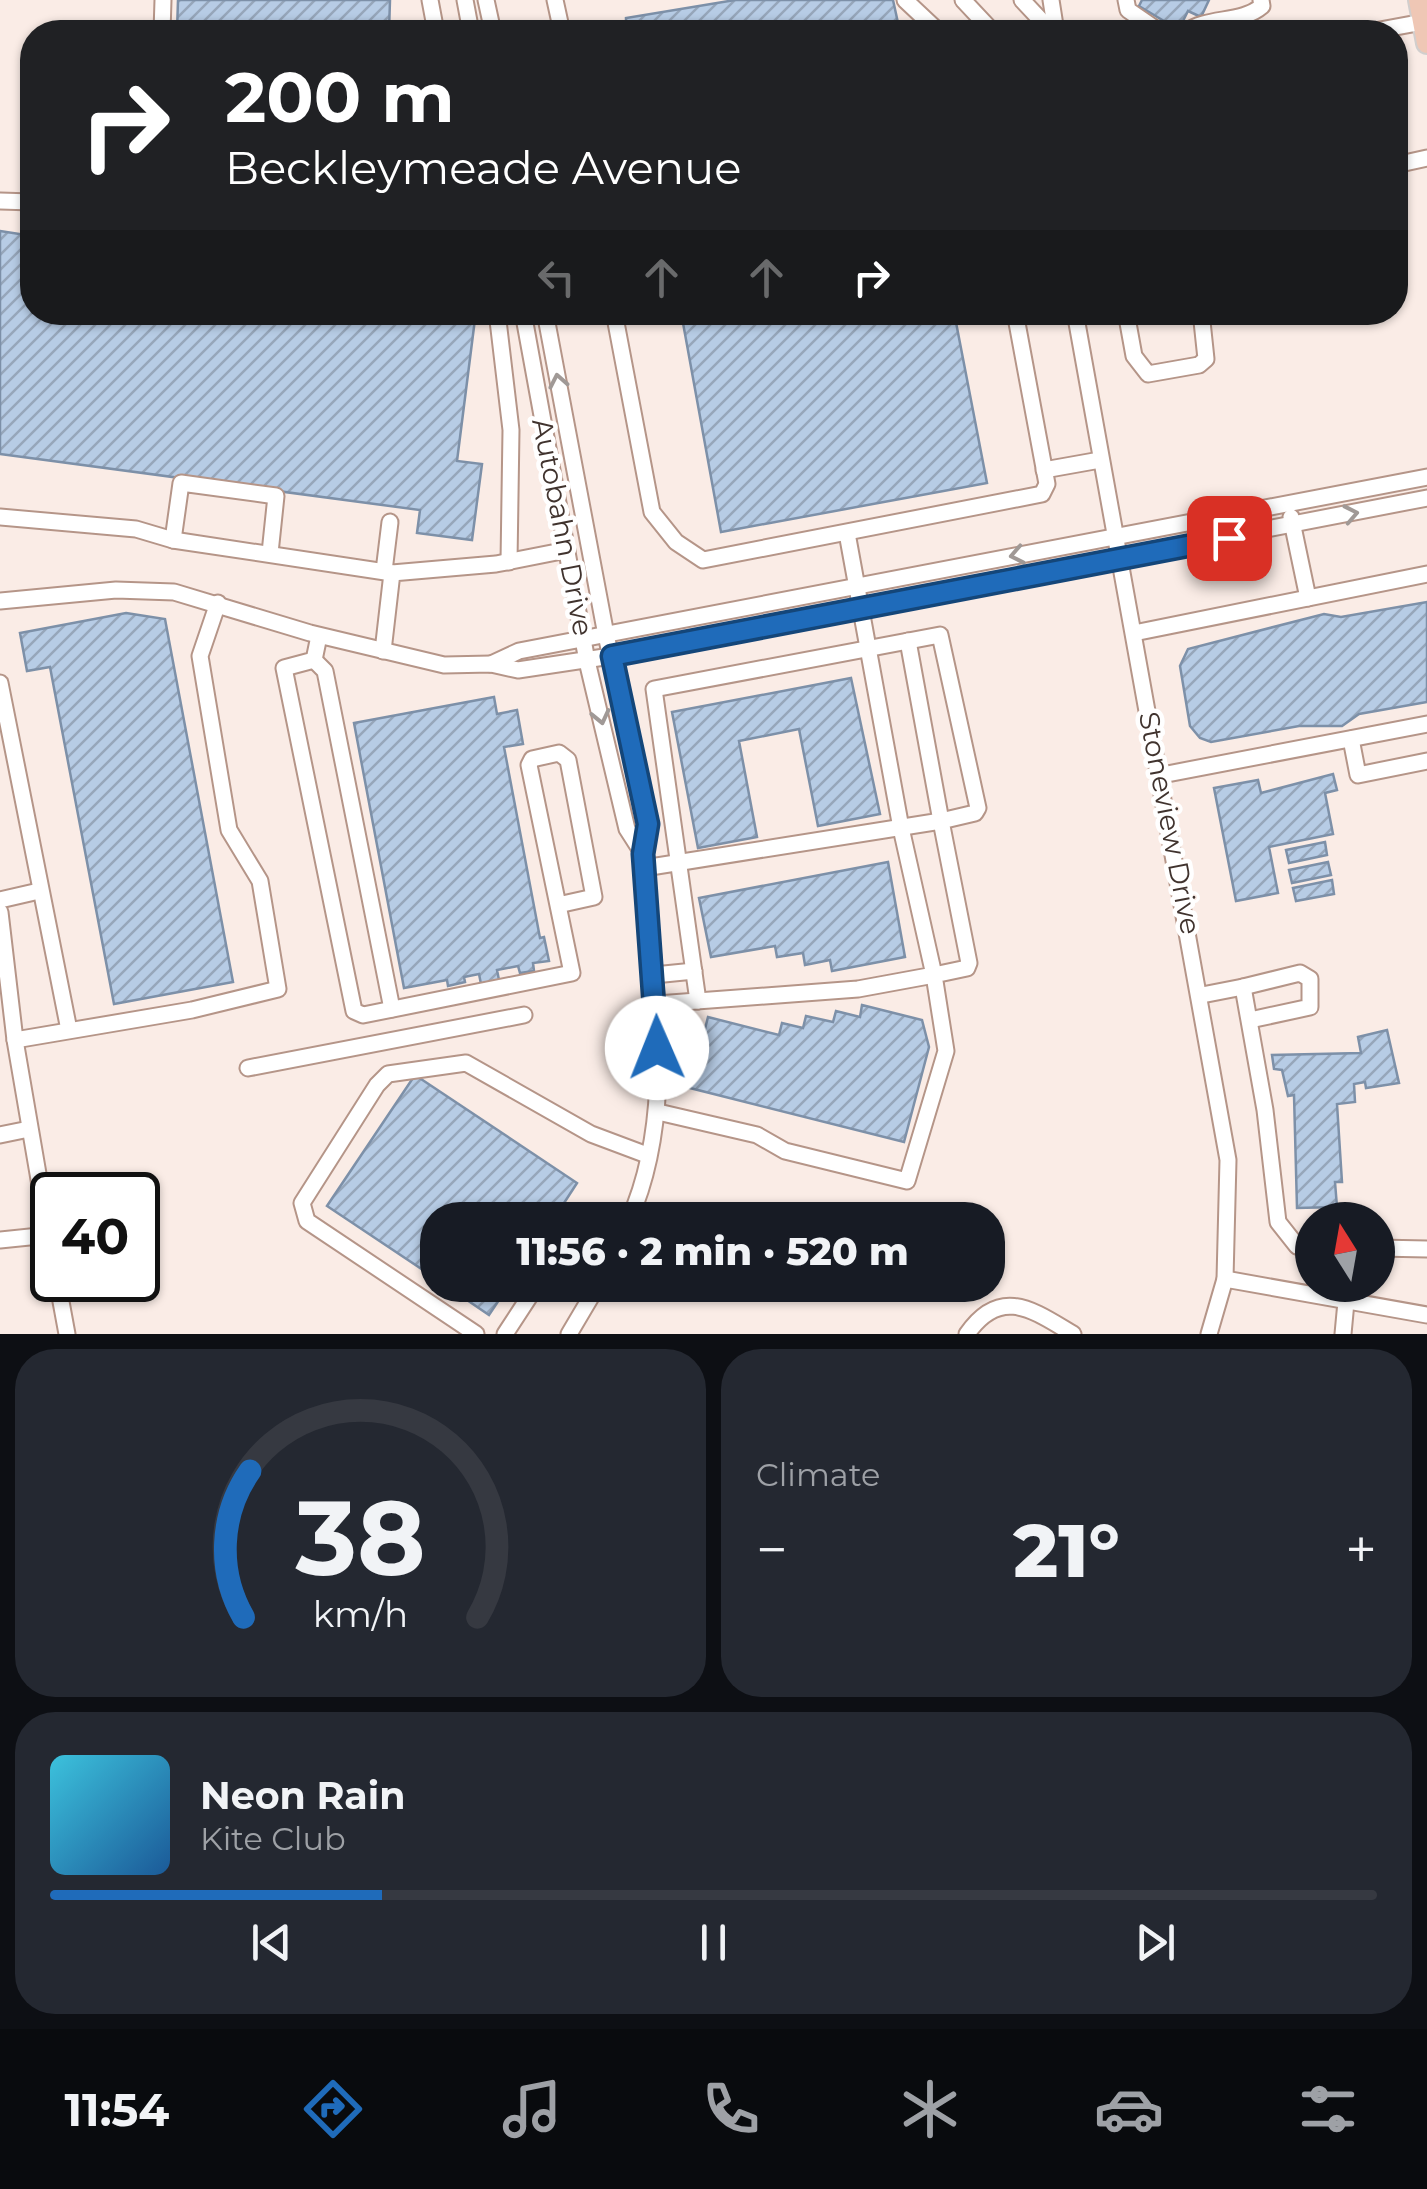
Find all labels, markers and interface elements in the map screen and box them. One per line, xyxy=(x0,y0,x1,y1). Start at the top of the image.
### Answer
text: 200 m xyxy=(225,54,455,140)
icon: right xyxy=(60,60,190,190)
text: Beckleymeade Avenue xyxy=(225,140,742,195)
icon: left xyxy=(529,250,584,305)
icon: ahead xyxy=(634,250,689,305)
icon: ahead xyxy=(739,250,794,305)
icon: right xyxy=(844,250,899,305)
one-way arrow xyxy=(549,373,570,390)
street label: Autobahn Drive xyxy=(525,415,601,639)
pin xyxy=(1187,496,1272,581)
one-way arrow xyxy=(1342,504,1359,525)
icon: arrive xyxy=(1202,511,1257,566)
one-way arrow xyxy=(1009,544,1026,565)
one-way arrow xyxy=(589,709,610,726)
street label: Stoneview Drive xyxy=(1132,709,1208,937)
position arrow xyxy=(605,996,709,1100)
speed limit sign: 40 xyxy=(30,1172,160,1302)
north arrow xyxy=(1295,1202,1395,1302)
map controls xyxy=(1295,1202,1395,1302)
text: 11:56 · 2 min · 520 m xyxy=(516,1228,909,1275)
text: Climate xyxy=(756,1455,880,1494)
text: 38 xyxy=(294,1474,426,1601)
text: 21° xyxy=(1013,1504,1120,1596)
text: − xyxy=(756,1516,788,1583)
text: + xyxy=(1345,1516,1377,1583)
text: km/h xyxy=(313,1592,408,1636)
text: Neon Rain xyxy=(200,1772,405,1819)
text: Kite Club xyxy=(200,1819,346,1858)
icon: previous xyxy=(244,1915,299,1970)
icon: pause xyxy=(686,1915,741,1970)
icon: next xyxy=(1128,1915,1183,1970)
icon: directions xyxy=(298,2074,368,2144)
icon: music xyxy=(497,2074,567,2144)
icon: phone xyxy=(696,2074,766,2144)
icon: climate xyxy=(895,2074,965,2144)
icon: car xyxy=(1094,2074,1164,2144)
icon: filters xyxy=(1293,2074,1363,2144)
text: 11:54 xyxy=(64,2082,169,2137)

